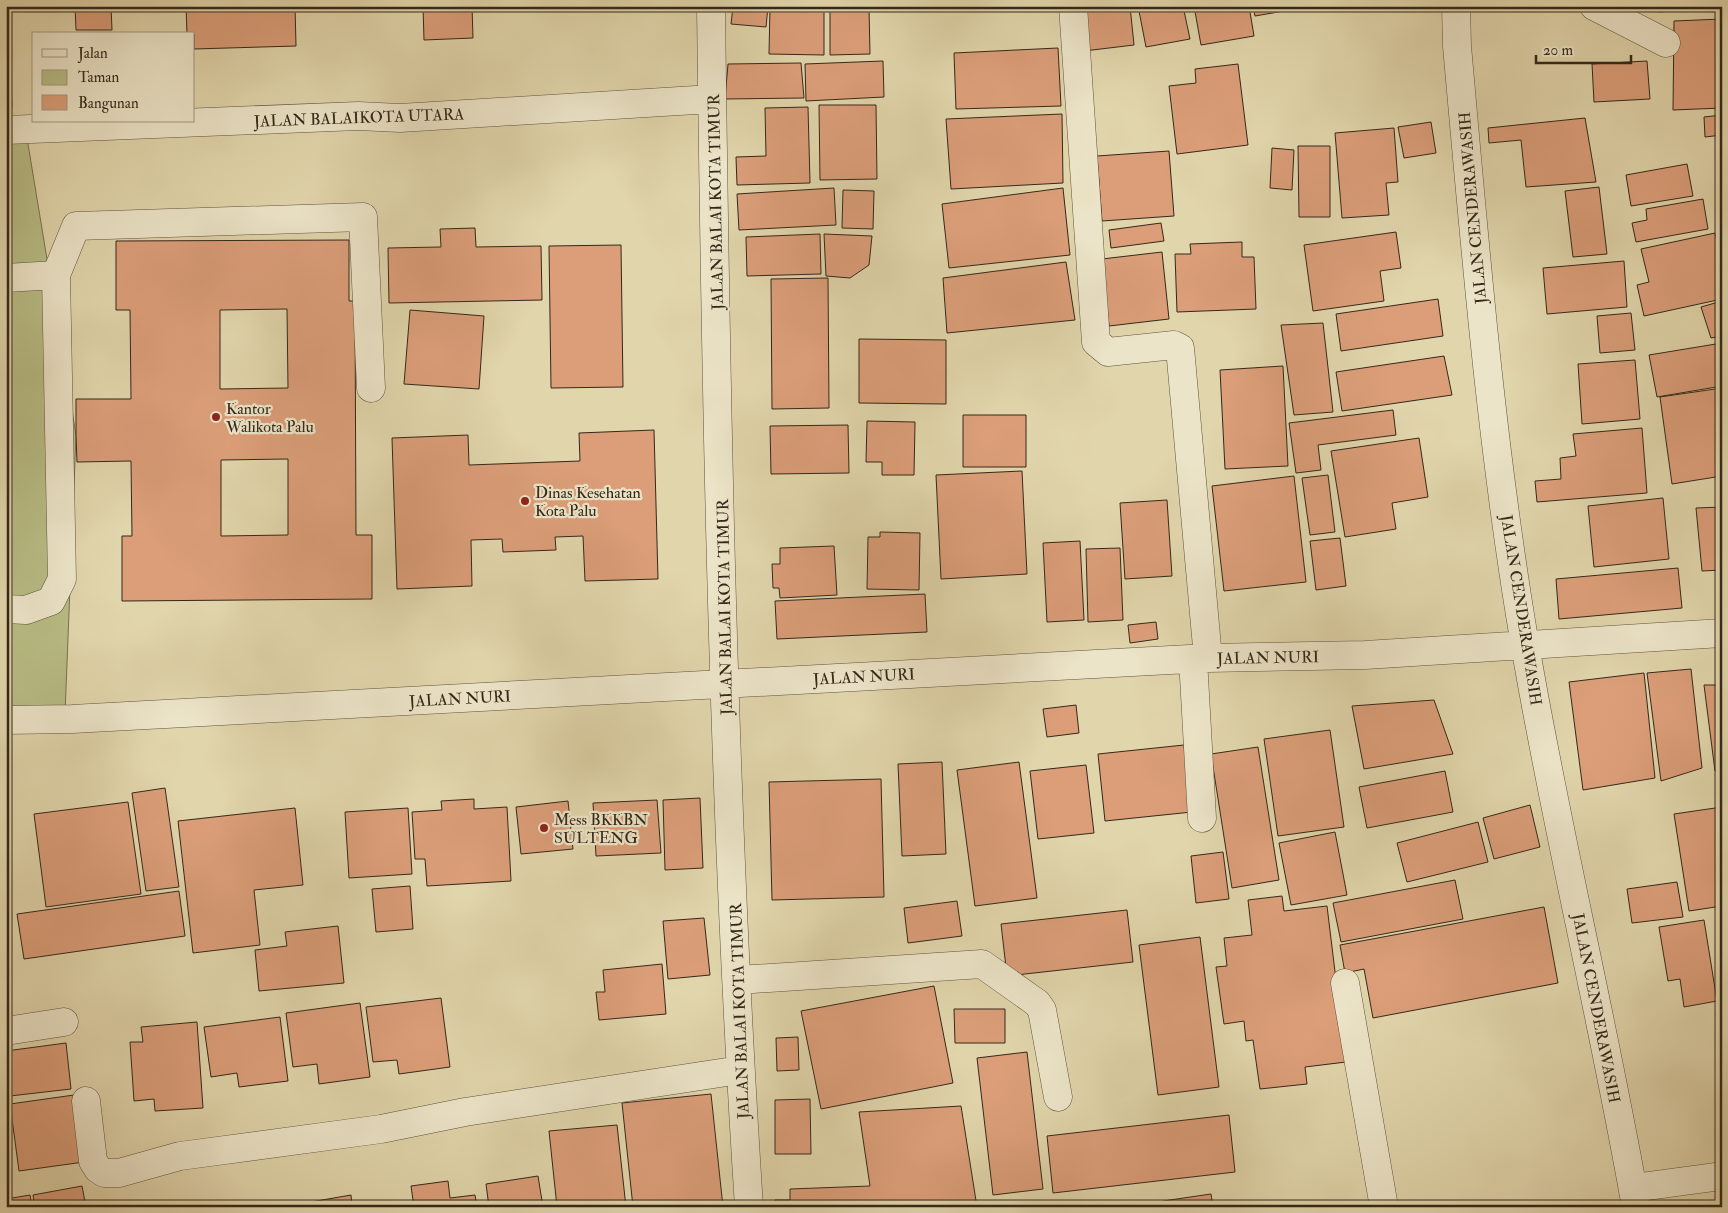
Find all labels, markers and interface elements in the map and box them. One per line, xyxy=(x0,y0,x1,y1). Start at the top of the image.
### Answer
legend xyxy=(32,32,195,122)
scale bar xyxy=(1536,32,1630,64)
text: 20 m xyxy=(1543,41,1573,60)
text: Jalan xyxy=(77,44,108,64)
text: Taman xyxy=(78,68,119,87)
street label: JALAN BALAI KOTA TIMUR xyxy=(704,93,729,311)
text: Bangunan xyxy=(78,94,139,113)
street label: JALAN BALAIKOTA UTARA xyxy=(252,104,465,133)
street label: JALAN CENDERAWASIH xyxy=(1455,111,1492,306)
place label: Kantor Walikota Palu xyxy=(225,399,314,437)
marker: Kantor Walikota Palu xyxy=(210,411,222,423)
place label: Dinas Kesehatan Kota Palu xyxy=(535,483,641,521)
marker: Dinas Kesehatan Kota Palu xyxy=(519,495,531,507)
street label: JALAN BALAI KOTA TIMUR xyxy=(713,498,738,716)
street label: JALAN CENDERAWASIH xyxy=(1495,512,1546,707)
street label: JALAN NURI xyxy=(1216,647,1319,670)
street label: JALAN NURI xyxy=(812,664,916,691)
street label: JALAN NURI xyxy=(408,686,512,713)
place label: Mess BKKBN SULTENG xyxy=(554,810,649,848)
marker: Mess BKKBN SULTENG xyxy=(538,822,550,834)
street label: JALAN BALAI KOTA TIMUR xyxy=(726,902,755,1120)
street label: JALAN CENDERAWASIH xyxy=(1567,911,1624,1105)

